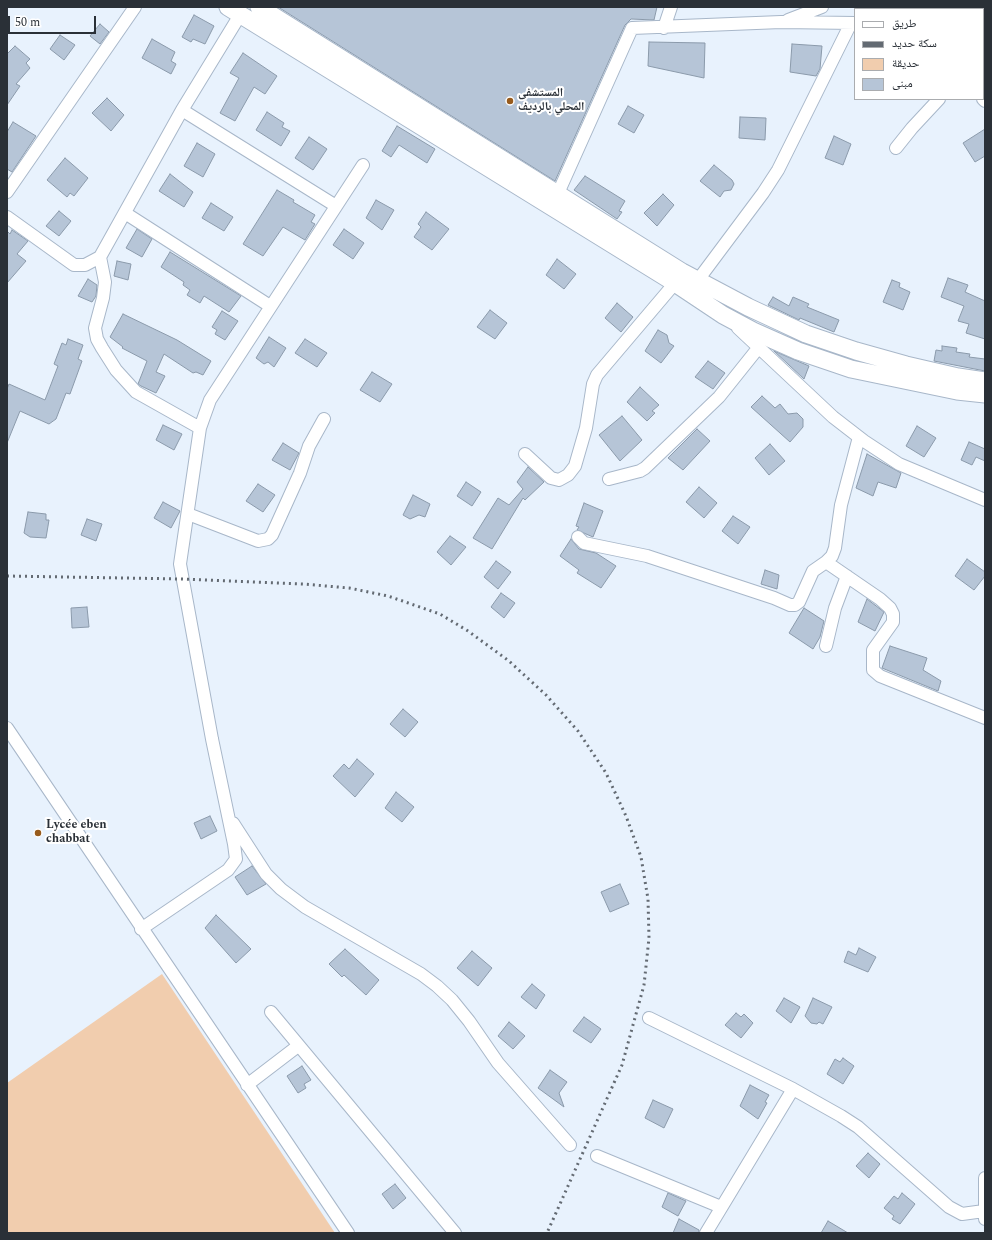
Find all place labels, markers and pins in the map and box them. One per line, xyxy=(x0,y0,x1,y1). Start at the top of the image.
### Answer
place label: المستشفى المحلي بالرديف xyxy=(518,87,584,115)
marker: المستشفى المحلي بالرديف xyxy=(505,96,515,106)
place label: Lycée eben chabbat xyxy=(46,819,107,847)
marker: Lycée eben chabbat xyxy=(33,828,43,838)

